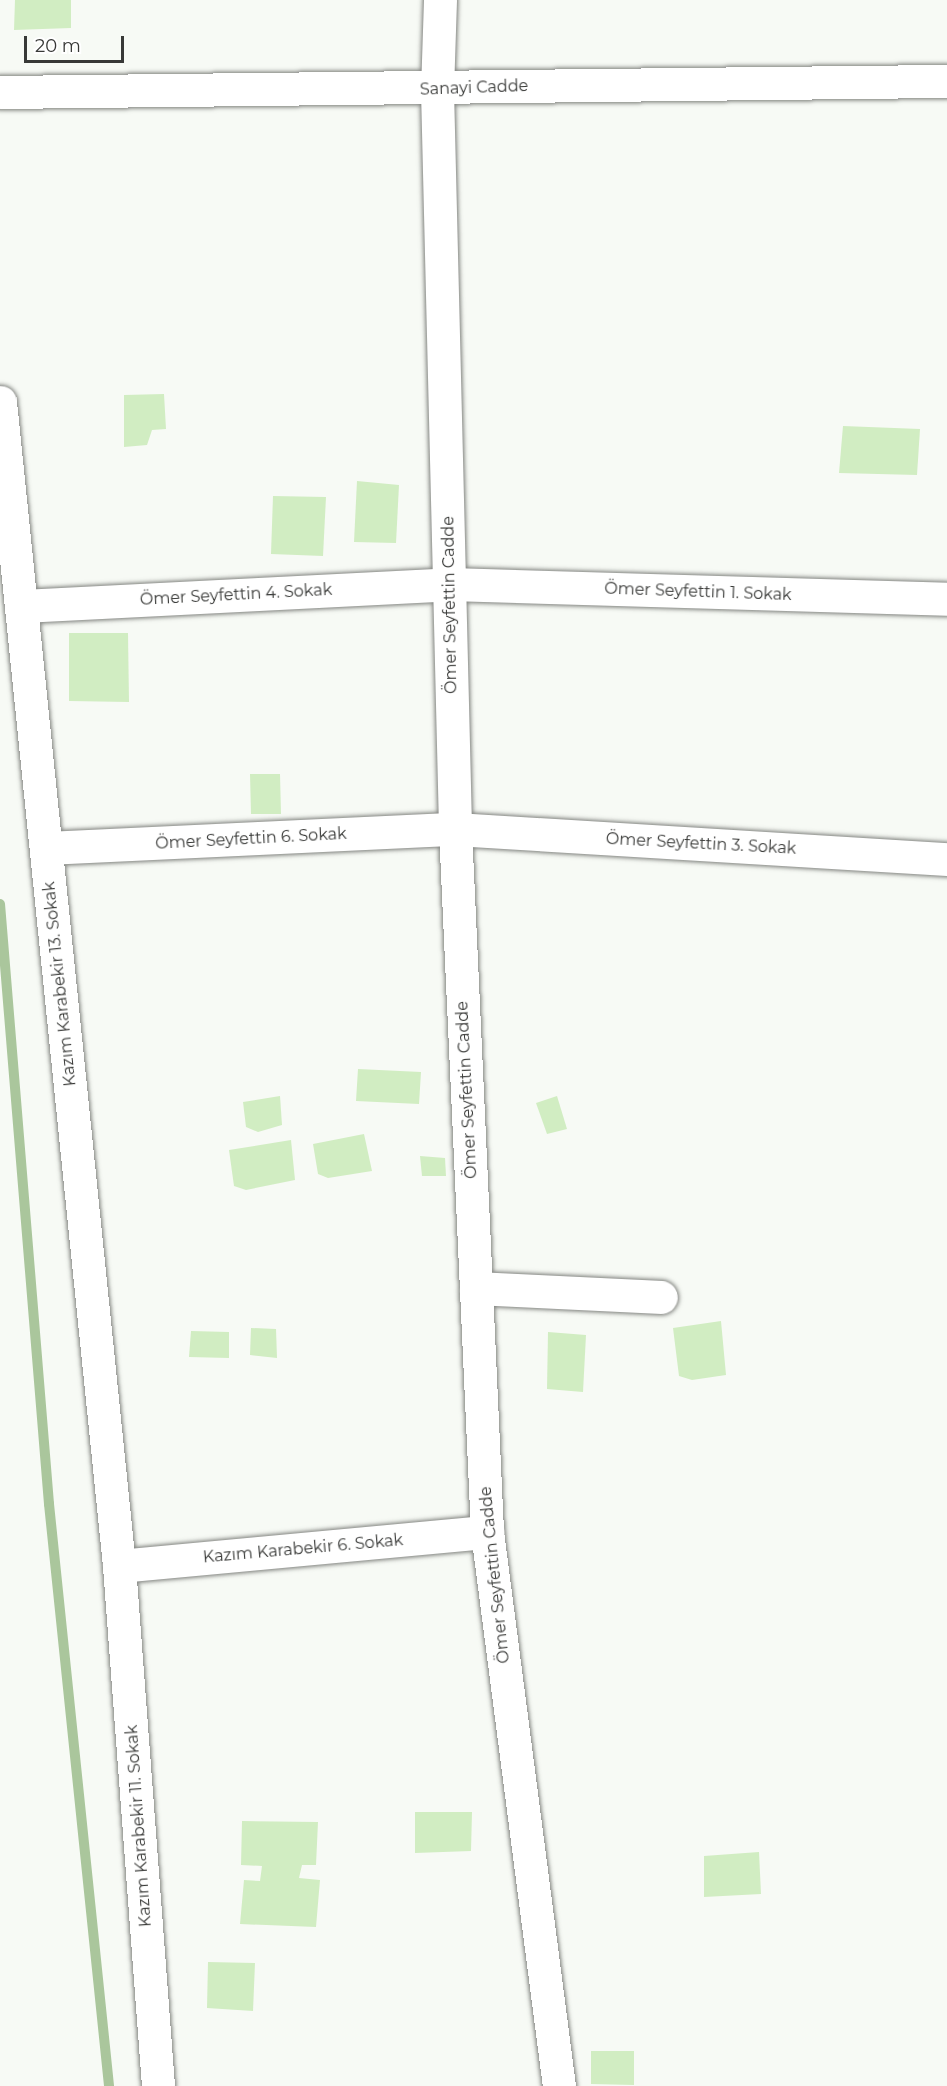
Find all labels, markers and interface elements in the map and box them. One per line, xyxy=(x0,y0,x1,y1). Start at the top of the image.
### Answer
scale bar xyxy=(27,24,128,62)
text: 20 m xyxy=(35,35,81,57)
street label: Sanayi Cadde xyxy=(419,77,529,99)
street label: Ömer Seyfettin Cadde xyxy=(439,516,461,694)
street label: Ömer Seyfettin 1. Sokak xyxy=(604,579,792,605)
street label: Ömer Seyfettin 4. Sokak xyxy=(139,580,333,610)
street label: Ömer Seyfettin 6. Sokak xyxy=(155,824,347,854)
street label: Ömer Seyfettin 3. Sokak xyxy=(605,829,797,859)
street label: Kazım Karabekir 13. Sokak xyxy=(40,881,80,1087)
street label: Ömer Seyfettin Cadde xyxy=(453,1001,481,1179)
street label: Ömer Seyfettin Cadde xyxy=(476,1486,514,1664)
street label: Kazım Karabekir 6. Sokak xyxy=(202,1531,404,1567)
street label: Kazım Karabekir 11. Sokak xyxy=(122,1724,156,1928)

